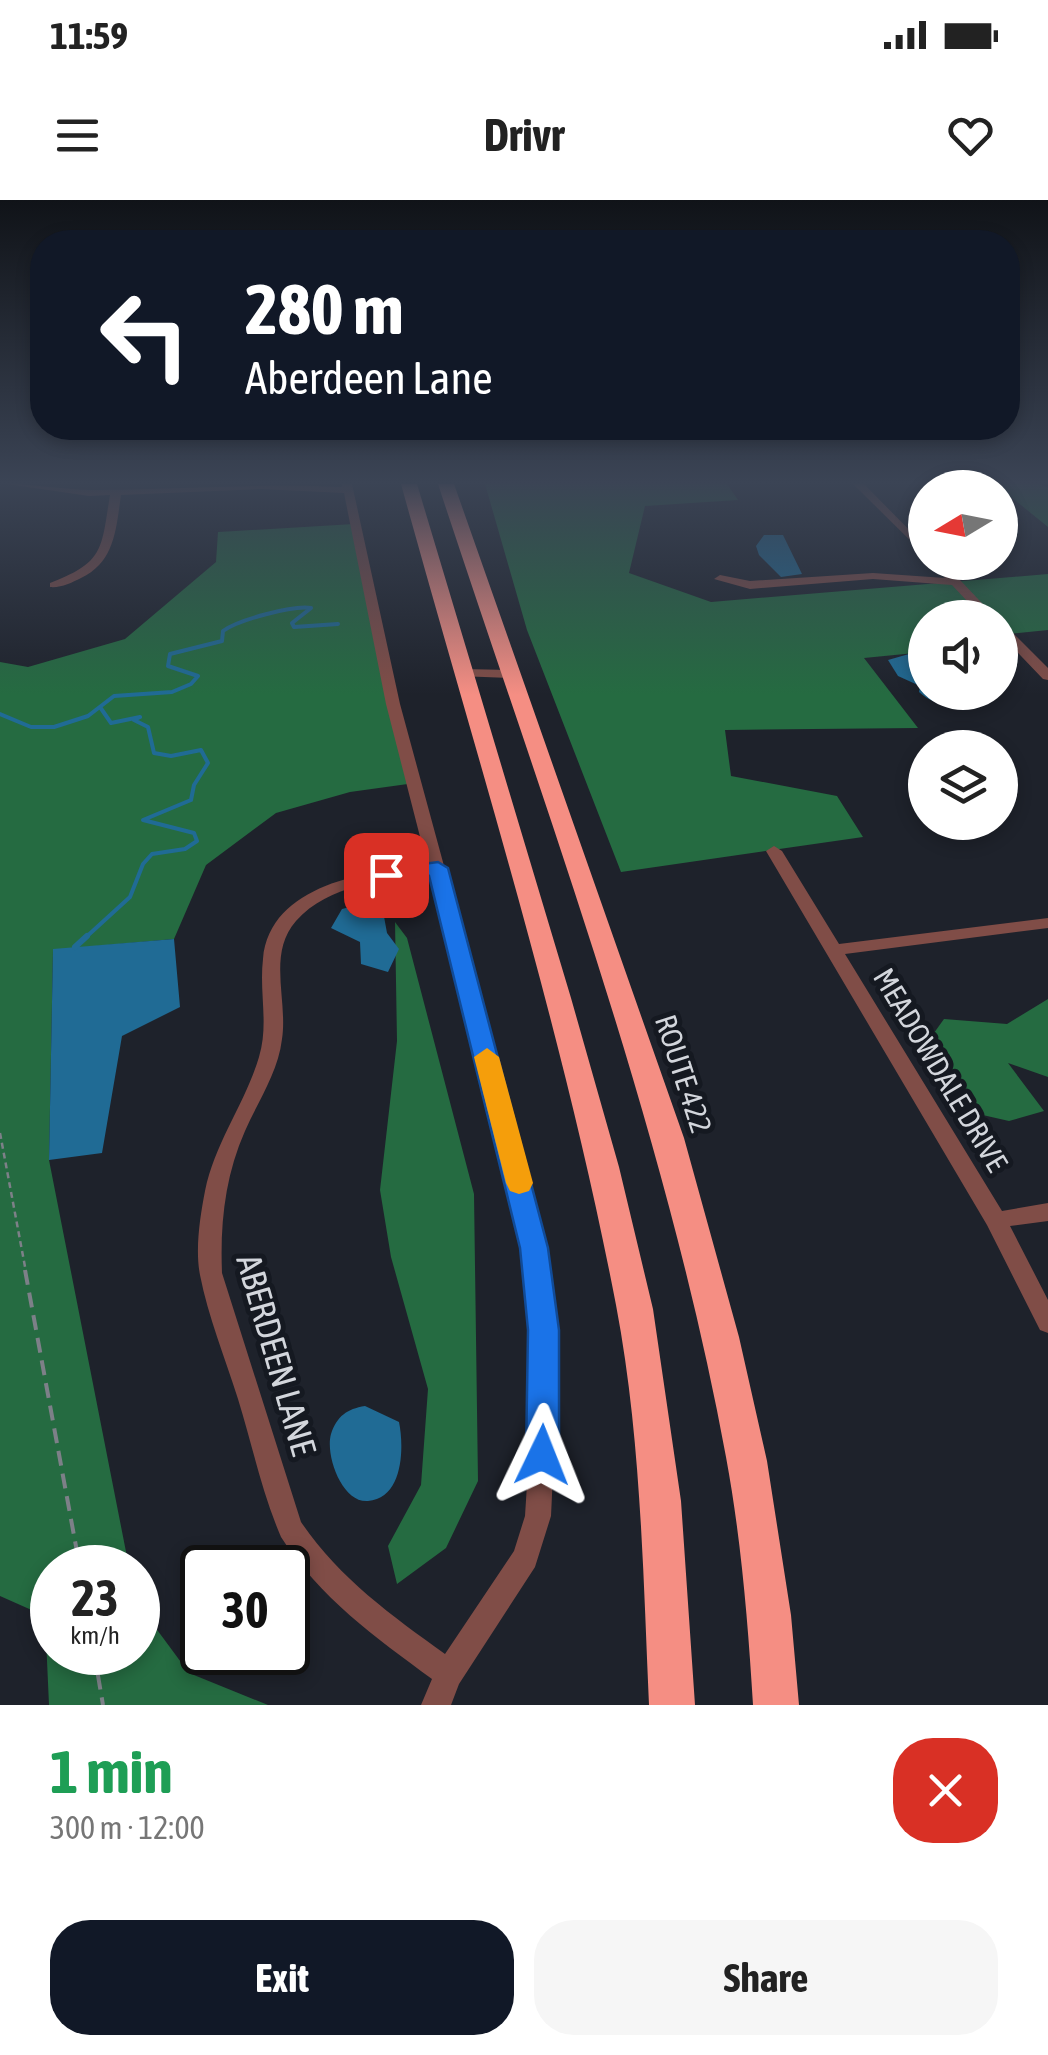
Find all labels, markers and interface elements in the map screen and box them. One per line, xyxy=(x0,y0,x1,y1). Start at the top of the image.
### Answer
text: 11:59 xyxy=(50,14,128,57)
icon: menu xyxy=(50,108,105,163)
icon: heart xyxy=(943,108,998,163)
text: Drivr xyxy=(484,109,564,161)
text: 280 m xyxy=(245,269,404,349)
icon: left xyxy=(80,270,210,400)
text: Aberdeen Lane xyxy=(245,352,493,404)
north arrow xyxy=(908,470,1018,580)
map controls xyxy=(908,470,1018,840)
button: sound xyxy=(908,600,1018,710)
button: layers xyxy=(908,730,1018,840)
pin xyxy=(344,833,429,918)
icon: arrive xyxy=(359,848,414,903)
street label: MEADOWDALE DRIVE xyxy=(867,962,1015,1177)
street label: ROUTE 422 xyxy=(649,1010,719,1137)
street label: ABERDEEN LANE xyxy=(229,1250,325,1460)
position arrow xyxy=(490,1403,594,1507)
speed limit sign: 30 xyxy=(180,1545,310,1675)
text: 23 xyxy=(71,1569,118,1627)
text: km/h xyxy=(70,1621,120,1649)
text: 1 min xyxy=(50,1737,173,1806)
button: close xyxy=(893,1738,998,1843)
text: 300 m · 12:00 xyxy=(50,1809,205,1846)
button: Exit xyxy=(50,1920,514,2035)
button: Share xyxy=(534,1920,998,2035)

